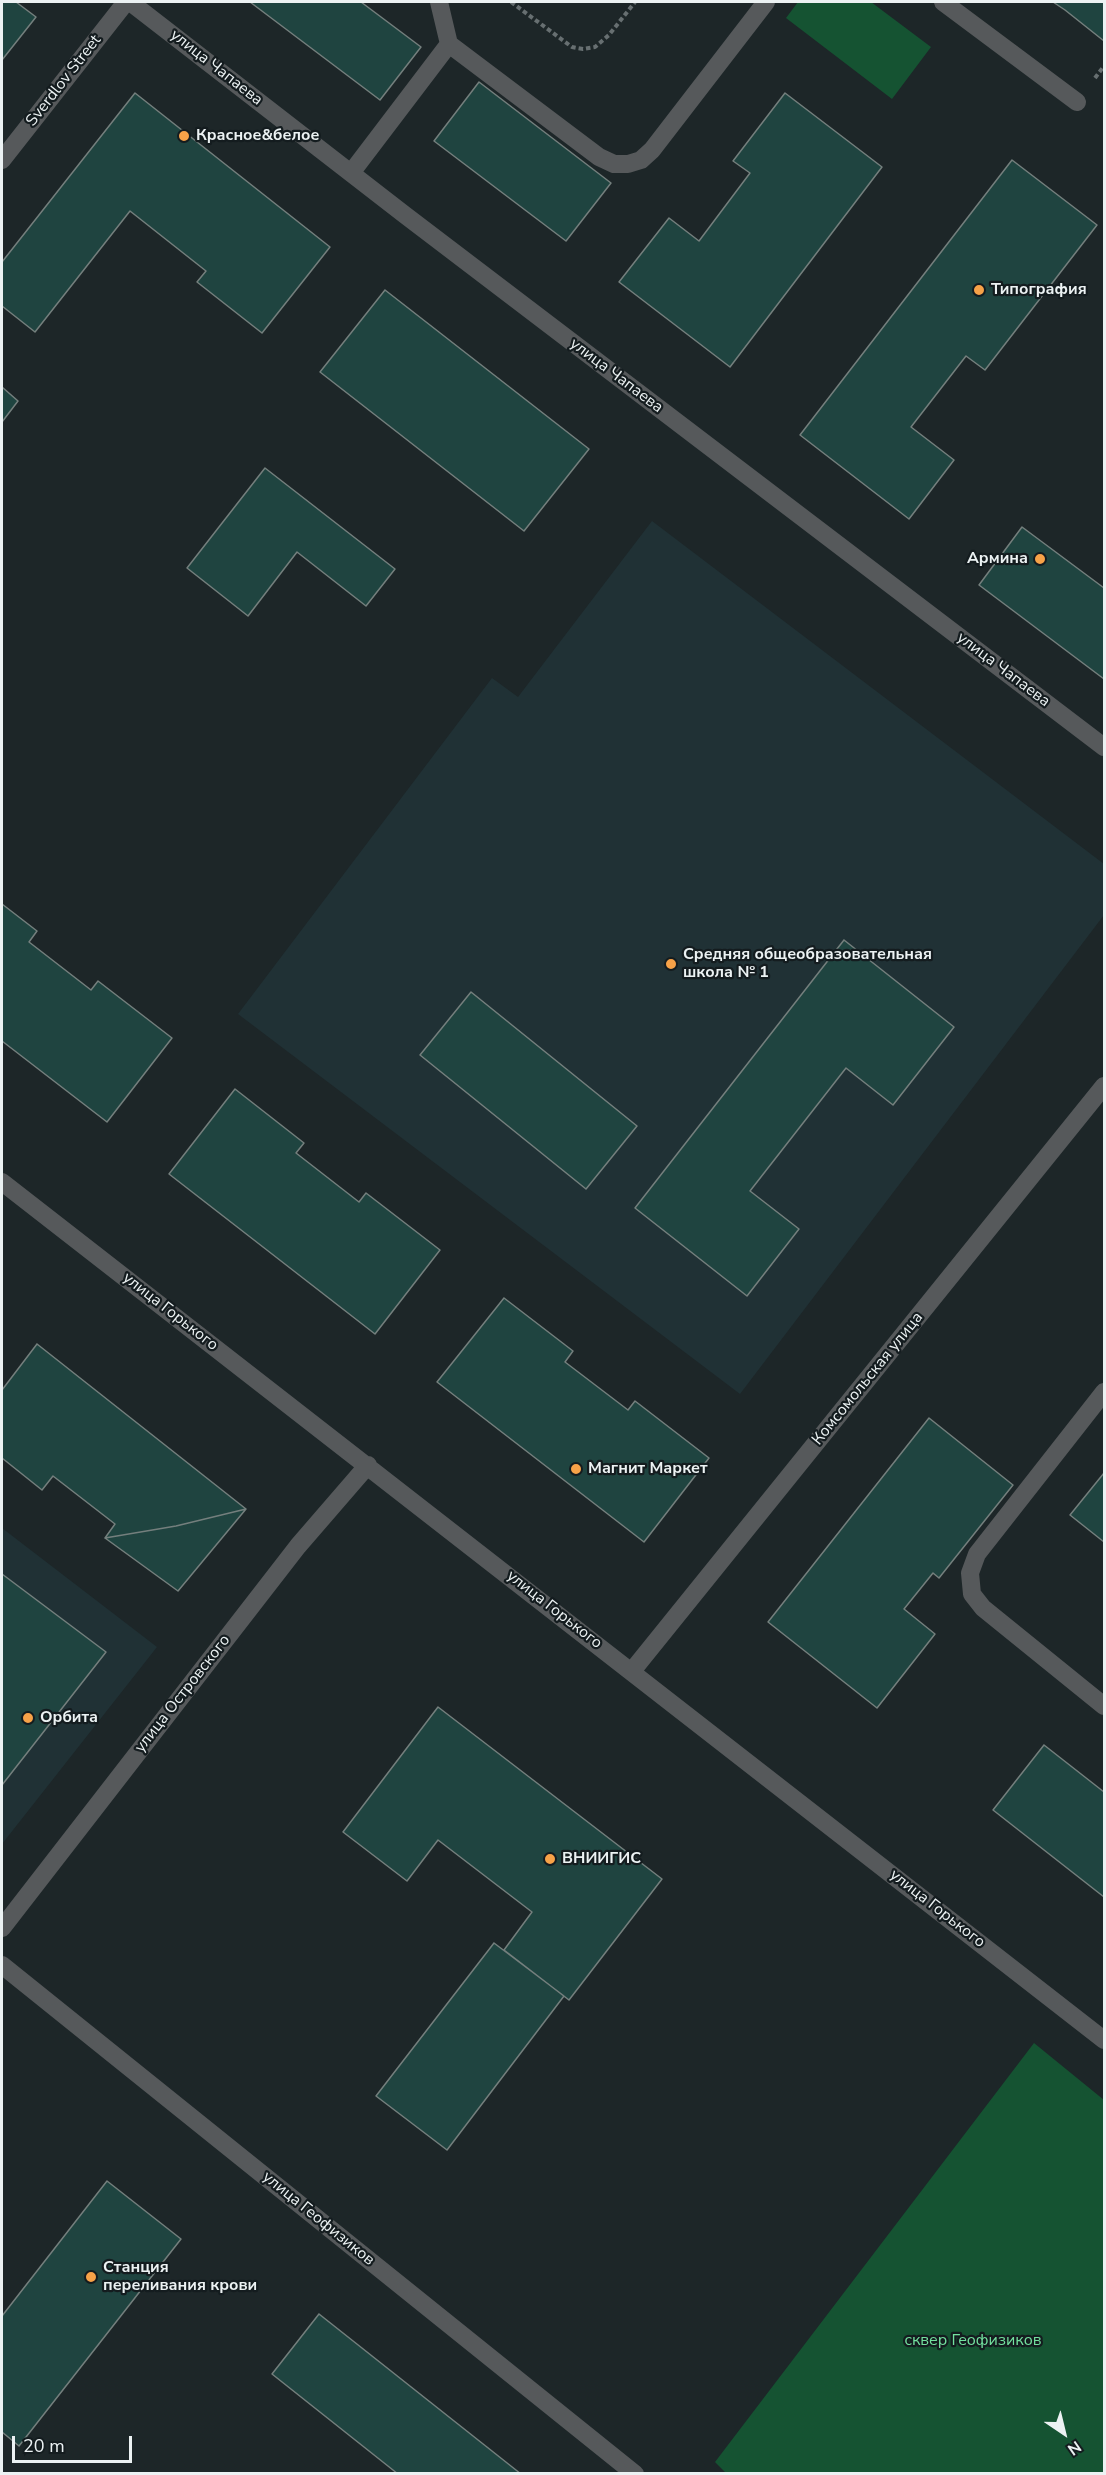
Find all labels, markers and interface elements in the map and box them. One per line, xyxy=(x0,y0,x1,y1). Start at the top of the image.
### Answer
street label: улица Чапаева xyxy=(166,26,266,110)
street label: Sverdlov Street xyxy=(22,31,106,131)
place label: Красное&белое xyxy=(196,126,319,146)
marker: Красное&белое xyxy=(177,129,191,143)
place label: Типография xyxy=(991,280,1087,300)
marker: Типография xyxy=(972,283,986,297)
street label: улица Чапаева xyxy=(565,335,667,417)
place label: Армина xyxy=(967,549,1028,569)
marker: Армина xyxy=(1033,552,1047,566)
street label: улица Чапаева xyxy=(952,629,1054,711)
place label: Средняя общеобразовательная школа № 1 xyxy=(683,945,932,983)
marker: Средняя общеобразовательная школа № 1 xyxy=(664,957,678,971)
street label: улица Горького xyxy=(118,1269,222,1355)
street label: Комсомольская улица xyxy=(808,1309,928,1449)
place label: Магнит Маркет xyxy=(588,1459,708,1479)
marker: Магнит Маркет xyxy=(569,1462,583,1476)
street label: улица Горького xyxy=(502,1567,606,1653)
street label: улица Островского xyxy=(131,1631,235,1757)
place label: Орбита xyxy=(40,1708,98,1728)
marker: Орбита xyxy=(21,1711,35,1725)
place label: ВНИИГИС xyxy=(562,1849,641,1869)
marker: ВНИИГИС xyxy=(543,1852,557,1866)
street label: улица Горького xyxy=(885,1866,989,1952)
street label: улица Геофизиков xyxy=(258,2168,378,2270)
place label: Станция переливания крови xyxy=(103,2258,257,2296)
marker: Станция переливания крови xyxy=(84,2270,98,2284)
park label: cквер Геофизиков xyxy=(905,2331,1041,2351)
north arrow xyxy=(1034,2403,1094,2463)
scale bar xyxy=(15,2424,135,2462)
text: 20 m xyxy=(23,2434,65,2458)
text: N xyxy=(1063,2435,1086,2460)

